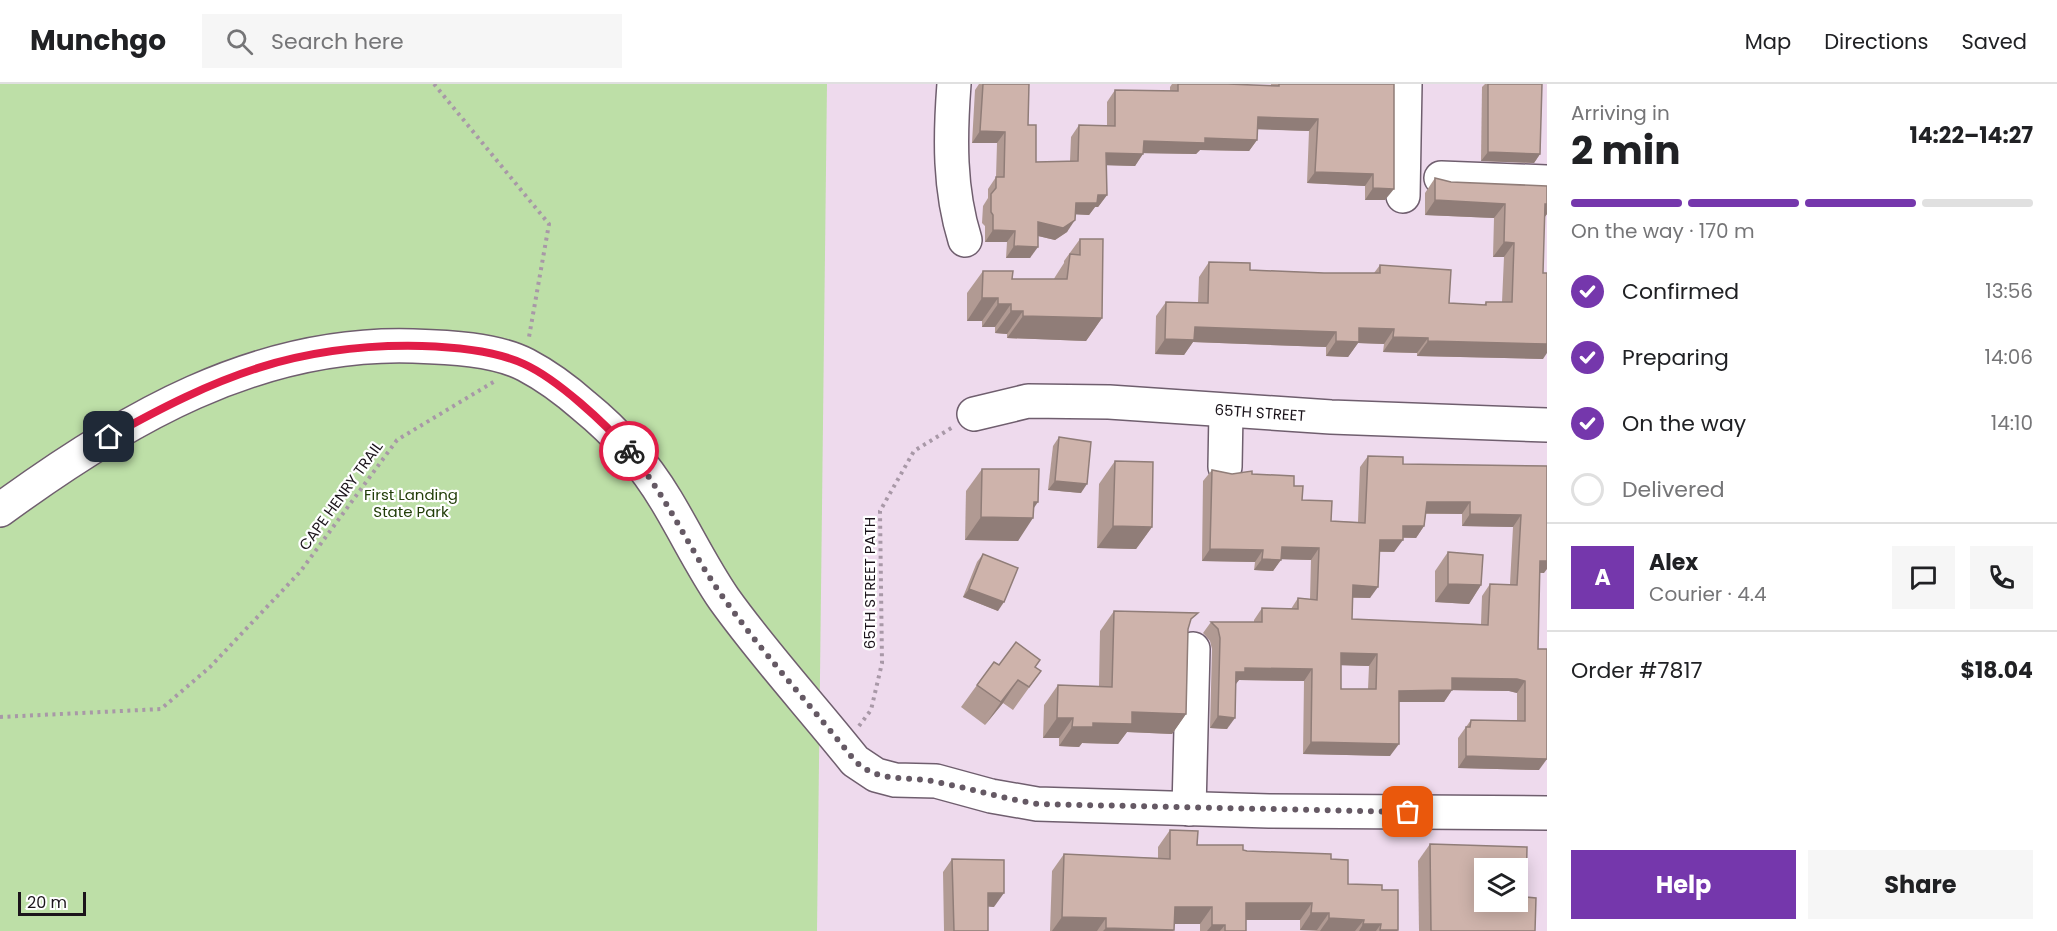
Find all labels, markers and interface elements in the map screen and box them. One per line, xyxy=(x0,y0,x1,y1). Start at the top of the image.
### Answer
search box xyxy=(202,14,622,68)
text: Munchgo xyxy=(30,21,166,60)
icon: search xyxy=(223,25,256,58)
text: Search here xyxy=(271,26,404,57)
text: Map xyxy=(1745,27,1791,56)
text: Directions xyxy=(1824,27,1928,56)
text: Saved xyxy=(1961,27,2027,56)
text: Arriving in xyxy=(1571,99,1670,127)
text: 14:22–14:27 xyxy=(1909,120,2033,151)
text: 2 min xyxy=(1571,123,1681,178)
text: On the way · 170 m xyxy=(1571,217,1755,245)
icon: check xyxy=(1571,275,1604,308)
text: Confirmed xyxy=(1622,276,1739,307)
text: 13:56 xyxy=(1985,277,2033,305)
icon: check xyxy=(1571,341,1604,374)
text: Preparing xyxy=(1622,342,1729,373)
text: 14:06 xyxy=(1985,343,2033,371)
street label: 65TH STREET xyxy=(1214,399,1306,426)
icon: check xyxy=(1571,407,1604,440)
text: On the way xyxy=(1622,408,1746,439)
text: 14:10 xyxy=(1991,409,2033,437)
pin xyxy=(83,411,134,462)
icon: home xyxy=(92,420,125,453)
courier xyxy=(599,421,659,481)
icon: bike xyxy=(613,435,646,468)
street label: CAPE HENRY TRAIL xyxy=(294,436,388,555)
text: Delivered xyxy=(1622,474,1725,505)
park label: First Landing State Park xyxy=(364,484,458,522)
street label: 65TH STREET PATH xyxy=(859,517,880,649)
button: chat xyxy=(1892,546,1955,609)
button: phone xyxy=(1970,546,2033,609)
text: Alex xyxy=(1649,547,1698,578)
text: A xyxy=(1594,562,1611,593)
text: Courier · 4.4 xyxy=(1649,580,1767,608)
text: Order #7817 xyxy=(1571,655,1703,686)
text: $18.04 xyxy=(1961,655,2033,686)
pin xyxy=(1382,786,1433,837)
icon: bag xyxy=(1391,795,1424,828)
button: Help xyxy=(1571,850,1796,919)
button: Share xyxy=(1808,850,2033,919)
map controls xyxy=(1474,858,1528,912)
button: layers xyxy=(1474,858,1528,912)
scale bar xyxy=(18,889,86,916)
text: 20 m xyxy=(27,891,67,914)

